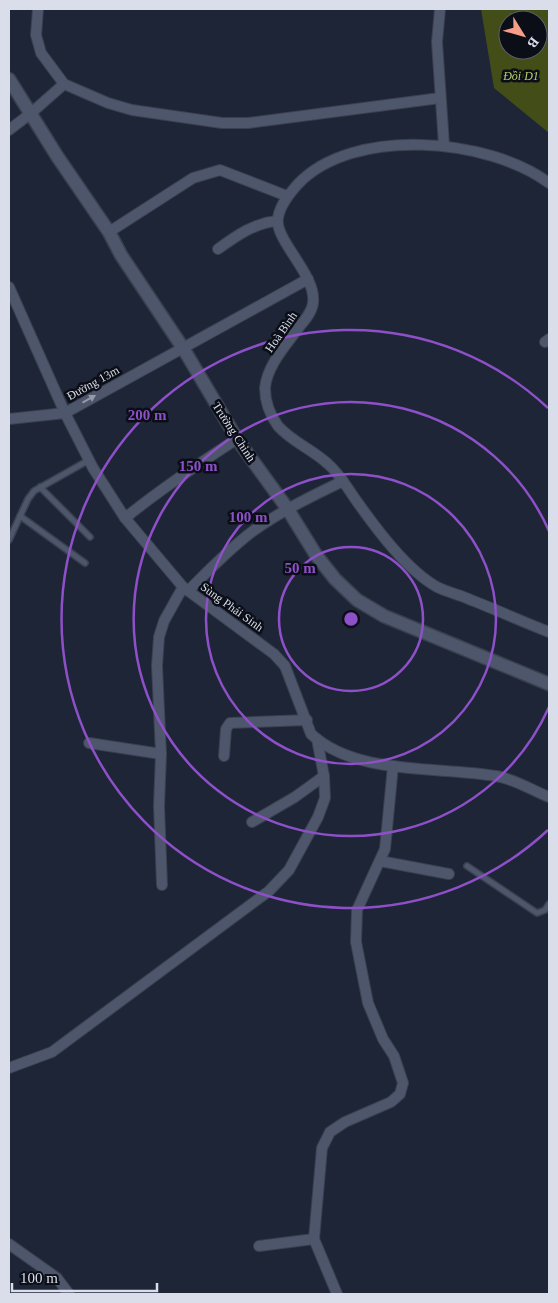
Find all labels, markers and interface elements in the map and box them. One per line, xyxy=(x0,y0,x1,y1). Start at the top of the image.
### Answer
north arrow xyxy=(498,10,548,60)
text: B xyxy=(524,34,542,51)
park label: Đồi D1 xyxy=(502,69,539,83)
street label: Hoà Bình xyxy=(262,309,300,355)
street label: Đường 13m xyxy=(64,363,122,403)
one-way arrow xyxy=(82,395,95,404)
street label: Trường Chinh xyxy=(210,400,258,464)
text: 200 m xyxy=(128,407,167,423)
text: 150 m xyxy=(179,458,218,474)
text: 100 m xyxy=(229,509,268,525)
text: 50 m xyxy=(284,560,316,576)
street label: Sùng Phái Sinh xyxy=(198,580,266,634)
centre of rings xyxy=(342,610,360,628)
scale bar xyxy=(12,1260,158,1292)
text: 100 m xyxy=(20,1270,58,1286)

